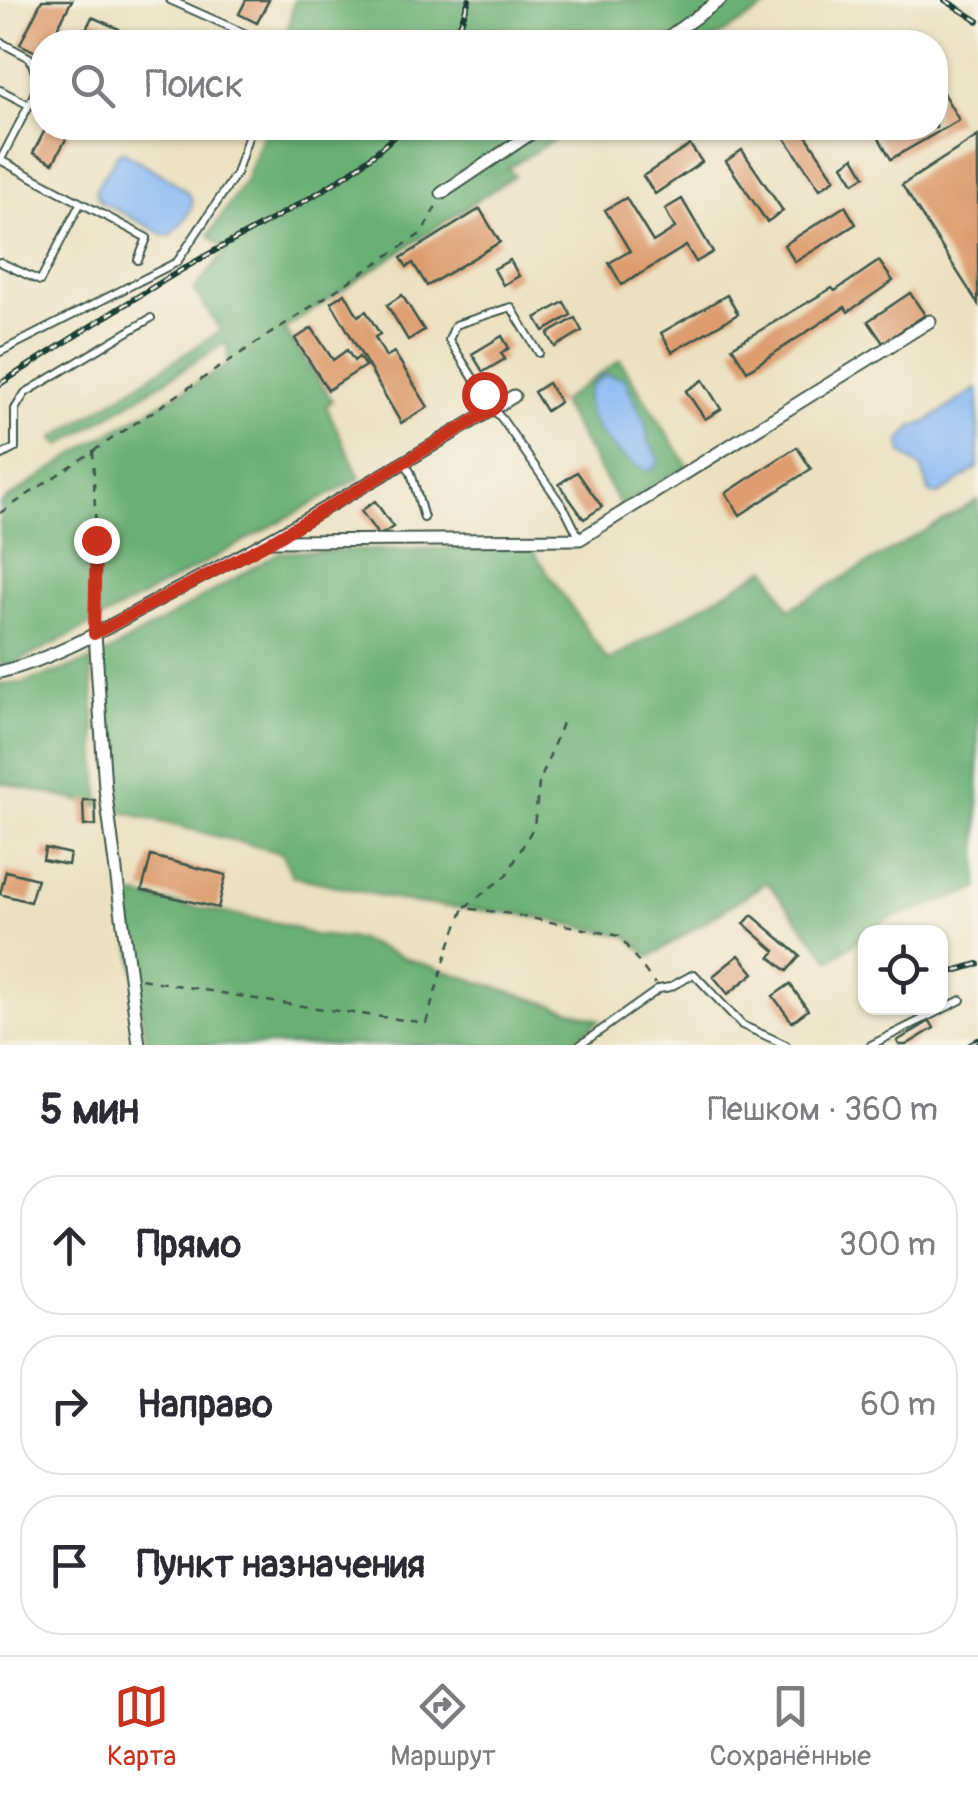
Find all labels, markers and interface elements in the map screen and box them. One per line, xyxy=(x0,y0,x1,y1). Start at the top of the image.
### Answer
search box xyxy=(30,30,948,140)
icon: search xyxy=(65,58,120,113)
text: Поиск xyxy=(145,61,244,109)
route start xyxy=(462,372,508,418)
route end xyxy=(74,518,120,564)
map controls xyxy=(858,925,948,1015)
button: locate xyxy=(858,925,948,1015)
text: 5 мин xyxy=(40,1084,139,1136)
text: Пешком · 360 m xyxy=(708,1090,938,1130)
icon: ahead xyxy=(42,1218,97,1273)
text: Прямо xyxy=(137,1221,241,1269)
text: 300 m xyxy=(839,1225,936,1265)
icon: right xyxy=(42,1378,97,1433)
text: Направо xyxy=(137,1381,273,1429)
text: 60 m xyxy=(860,1385,936,1425)
icon: arrive xyxy=(42,1538,97,1593)
text: Пункт назначения xyxy=(137,1541,425,1589)
tab: Карта xyxy=(107,1679,176,1774)
tab: Маршрут xyxy=(390,1679,496,1774)
tab: Сохранённые xyxy=(710,1679,871,1774)

